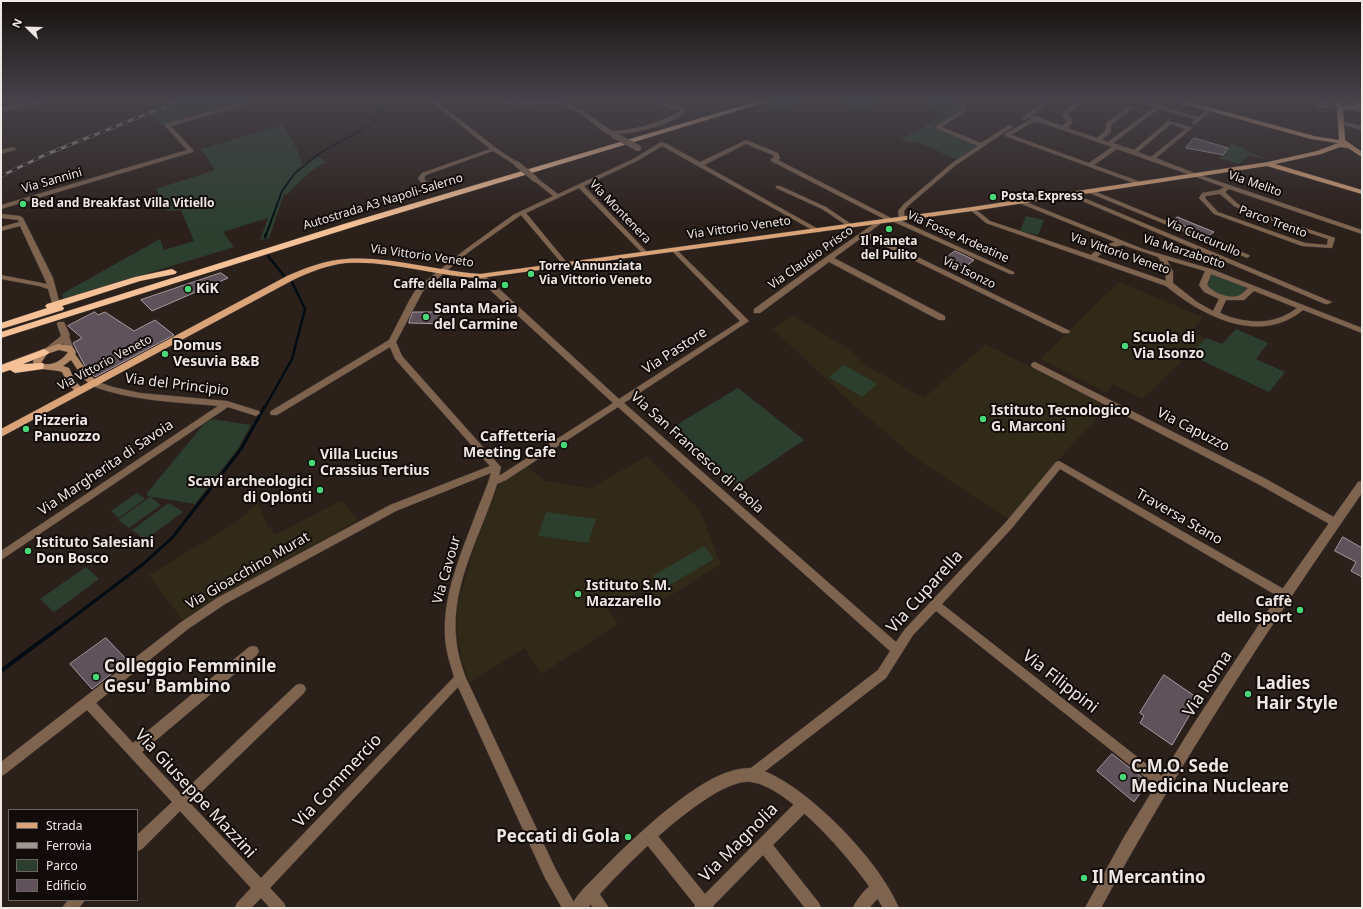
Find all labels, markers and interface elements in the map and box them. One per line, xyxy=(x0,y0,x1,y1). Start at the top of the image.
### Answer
north arrow xyxy=(8,8,48,48)
text: N xyxy=(8,16,25,30)
street label: Via Sannini xyxy=(20,166,84,196)
street label: Via Melito xyxy=(1226,168,1284,200)
street label: Autostrada A3 Napoli-Salerno xyxy=(301,171,465,233)
street label: Via Montenera xyxy=(586,177,654,247)
place label: Posta Express xyxy=(1001,190,1083,204)
marker: Posta Express xyxy=(988,192,998,202)
place label: Bed and Breakfast Villa Vitiello xyxy=(31,197,214,211)
marker: Bed and Breakfast Villa Vitiello xyxy=(18,199,28,209)
street label: Parco Trento xyxy=(1237,203,1309,241)
street label: Via Fosse Ardeatine xyxy=(905,208,1011,266)
street label: Via Vittorio Veneto xyxy=(686,214,792,242)
street label: Via Cuccurullo xyxy=(1163,216,1243,260)
street label: Via Claudio Prisco xyxy=(766,223,856,293)
marker: Il Pianeta del Pulito xyxy=(884,224,894,234)
street label: Via Vittorio Veneto xyxy=(1068,230,1172,278)
street label: Via Marzabotto xyxy=(1141,232,1227,272)
place label: Il Pianeta del Pulito xyxy=(861,235,917,263)
street label: Via Vittorio Veneto xyxy=(369,242,475,270)
street label: Via Isonzo xyxy=(940,254,998,292)
place label: Torre Annunziata Via Vittorio Veneto xyxy=(539,260,652,288)
marker: Torre Annunziata Via Vittorio Veneto xyxy=(526,269,536,279)
place label: Caffe della Palma xyxy=(393,278,497,292)
marker: Caffe della Palma xyxy=(500,280,510,290)
place label: KiK xyxy=(196,281,219,297)
marker: KiK xyxy=(183,284,193,294)
place label: Santa Maria del Carmine xyxy=(434,301,518,334)
marker: Santa Maria del Carmine xyxy=(421,312,431,322)
street label: Via Pastore xyxy=(640,324,710,378)
place label: Scuola di Via Isonzo xyxy=(1133,330,1204,362)
street label: Via Vittorio Veneto xyxy=(56,332,154,394)
place label: Domus Vesuvia B&B xyxy=(173,338,260,370)
marker: Scuola di Via Isonzo xyxy=(1120,341,1130,351)
marker: Domus Vesuvia B&B xyxy=(160,349,170,359)
street label: Via del Principio xyxy=(124,370,230,400)
street label: Via San Francesco di Paola xyxy=(627,389,767,517)
place label: Istituto Tecnologico G. Marconi xyxy=(991,403,1130,436)
street label: Via Capuzzo xyxy=(1154,405,1232,455)
place label: Pizzeria Panuozzo xyxy=(34,413,100,446)
marker: Istituto Tecnologico G. Marconi xyxy=(978,414,988,424)
street label: Via Margherita di Savoia xyxy=(35,417,177,519)
marker: Pizzeria Panuozzo xyxy=(21,424,31,434)
place label: Caffetteria Meeting Cafe xyxy=(463,429,556,462)
marker: Caffetteria Meeting Cafe xyxy=(559,440,569,450)
place label: Villa Lucius Crassius Tertius xyxy=(320,447,429,480)
marker: Villa Lucius Crassius Tertius xyxy=(307,458,317,468)
place label: Scavi archeologici di Oplonti xyxy=(188,474,312,506)
marker: Scavi archeologici di Oplonti xyxy=(315,485,325,495)
street label: Traversa Stano xyxy=(1133,485,1225,549)
street label: Via Gioacchino Murat xyxy=(183,529,313,613)
street label: Via Cavour xyxy=(429,534,465,606)
place label: Istituto Salesiani Don Bosco xyxy=(36,535,154,568)
marker: Istituto Salesiani Don Bosco xyxy=(23,546,33,556)
street label: Via Cuparella xyxy=(883,546,967,638)
place label: Istituto S.M. Mazzarello xyxy=(586,578,671,610)
marker: Istituto S.M. Mazzarello xyxy=(573,589,583,599)
place label: Caffè dello Sport xyxy=(1216,594,1292,626)
marker: Caffè dello Sport xyxy=(1295,605,1305,615)
street label: Via Filippini xyxy=(1018,646,1102,718)
street label: Via Roma xyxy=(1179,647,1237,721)
place label: Colleggio Femminile Gesu' Bambino xyxy=(104,657,276,697)
marker: Colleggio Femminile Gesu' Bambino xyxy=(91,672,101,682)
place label: Ladies Hair Style xyxy=(1256,674,1338,714)
marker: Ladies Hair Style xyxy=(1243,689,1253,699)
street label: Via Giuseppe Mazzini xyxy=(130,725,260,863)
street label: Via Commercio xyxy=(289,730,387,832)
place label: C.M.O. Sede Medicina Nucleare xyxy=(1131,757,1289,797)
marker: C.M.O. Sede Medicina Nucleare xyxy=(1118,772,1128,782)
street label: Via Magnolia xyxy=(695,799,783,887)
legend xyxy=(8,809,138,901)
text: Strada xyxy=(46,817,82,834)
place label: Peccati di Gola xyxy=(496,827,620,847)
marker: Peccati di Gola xyxy=(623,832,633,842)
text: Ferrovia xyxy=(46,837,92,854)
text: Parco xyxy=(46,857,78,874)
place label: Il Mercantino xyxy=(1092,868,1206,888)
marker: Il Mercantino xyxy=(1079,873,1089,883)
text: Edificio xyxy=(46,877,87,894)

